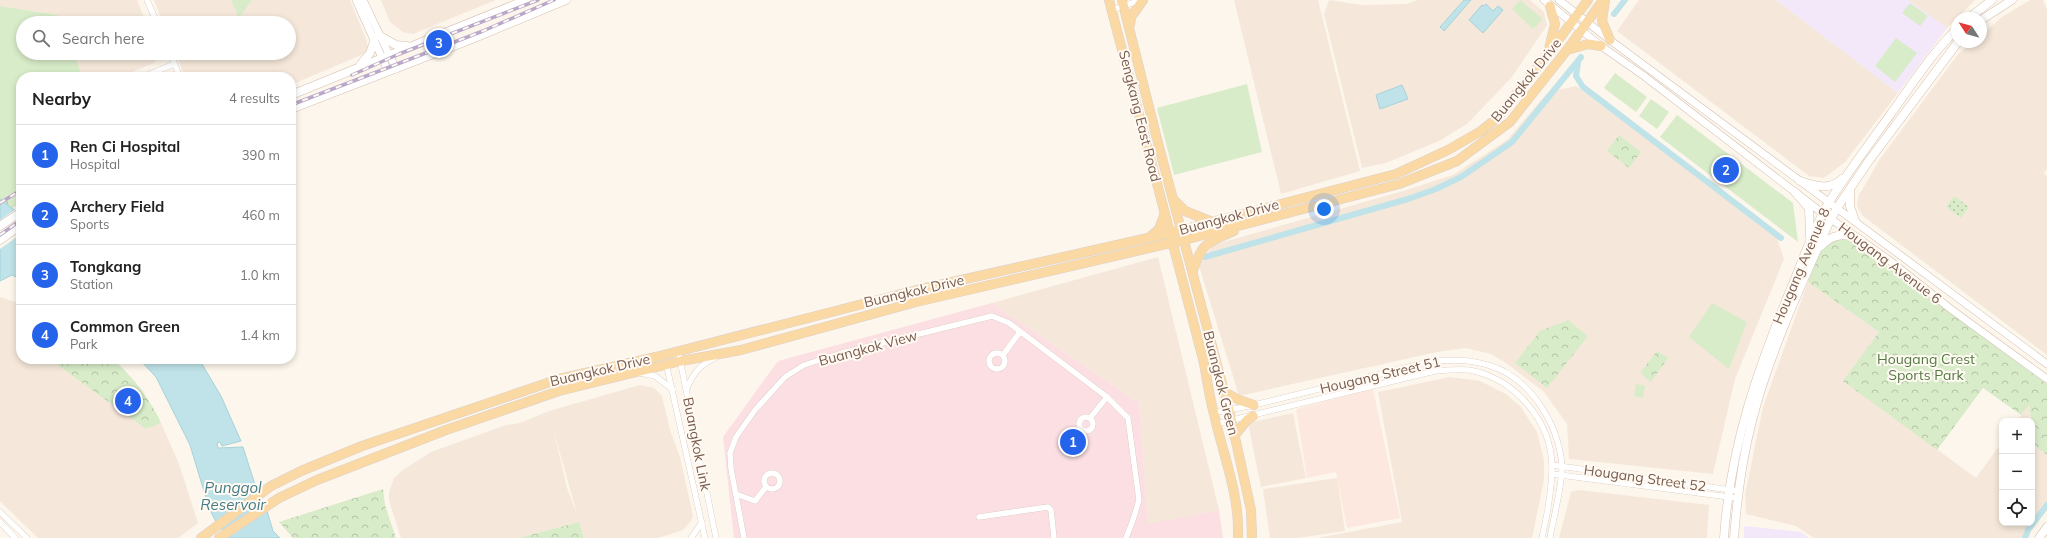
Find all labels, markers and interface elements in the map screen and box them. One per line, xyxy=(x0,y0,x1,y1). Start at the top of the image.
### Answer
north arrow xyxy=(1951,12,1987,48)
search box xyxy=(16,16,296,60)
icon: search xyxy=(30,27,52,49)
pin: 3 xyxy=(426,28,452,58)
text: Search here xyxy=(62,29,144,48)
street label: Buangkok Drive xyxy=(1487,35,1565,125)
street label: Sengkang East Road xyxy=(1115,48,1165,184)
text: Nearby xyxy=(32,88,91,109)
text: 4 results xyxy=(229,90,280,106)
text: Ren Ci Hospital xyxy=(70,137,180,156)
text: 1 xyxy=(41,147,49,163)
text: 390 m xyxy=(242,147,280,163)
pin: 2 xyxy=(1713,155,1739,185)
text: Hospital xyxy=(70,156,120,172)
street label: Buangkok Drive xyxy=(1177,195,1281,239)
text: Archery Field xyxy=(70,197,164,216)
your location xyxy=(1314,199,1334,219)
street label: Hougang Avenue 8 xyxy=(1768,205,1834,327)
text: 2 xyxy=(41,207,49,223)
text: 460 m xyxy=(242,207,280,223)
text: Sports xyxy=(70,216,109,232)
street label: Hougang Avenue 6 xyxy=(1835,218,1945,308)
text: Tongkang xyxy=(70,257,141,276)
text: 3 xyxy=(41,267,49,283)
text: 1.0 km xyxy=(240,267,280,283)
street label: Buangkok Drive xyxy=(862,271,966,311)
text: Station xyxy=(70,276,113,292)
text: Common Green xyxy=(70,317,180,336)
street label: Buangkok View xyxy=(817,326,919,370)
text: 4 xyxy=(41,327,49,343)
text: 1.4 km xyxy=(240,327,280,343)
street label: Buangkok Green xyxy=(1199,329,1243,437)
text: Park xyxy=(70,336,97,352)
street label: Buangkok Drive xyxy=(548,350,652,390)
park label: Hougang Crest Sports Park xyxy=(1877,350,1975,384)
street label: Hougang Street 51 xyxy=(1318,352,1442,398)
pin: 4 xyxy=(115,386,141,416)
street label: Buangkok Link xyxy=(679,396,715,493)
map controls xyxy=(1999,418,2035,526)
button: + xyxy=(1999,418,2035,454)
pin: 1 xyxy=(1060,427,1086,457)
button: − xyxy=(1999,454,2035,490)
street label: Hougang Street 52 xyxy=(1583,461,1707,495)
water label: Punggol Reservoir xyxy=(200,478,266,514)
button: locate xyxy=(1999,490,2035,526)

